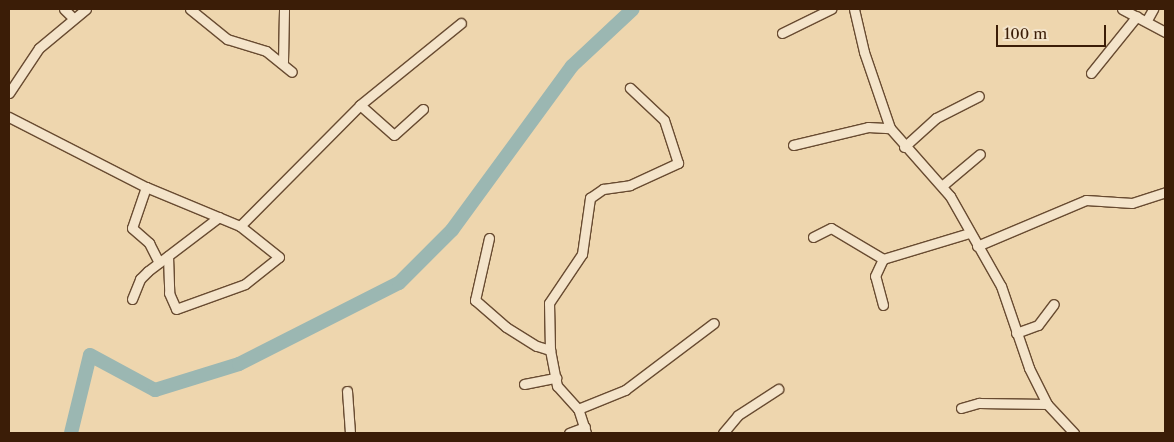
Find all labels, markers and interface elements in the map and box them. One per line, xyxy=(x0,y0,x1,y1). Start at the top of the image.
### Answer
scale bar xyxy=(999,15,1109,47)
text: 100 m xyxy=(1004,24,1047,43)

